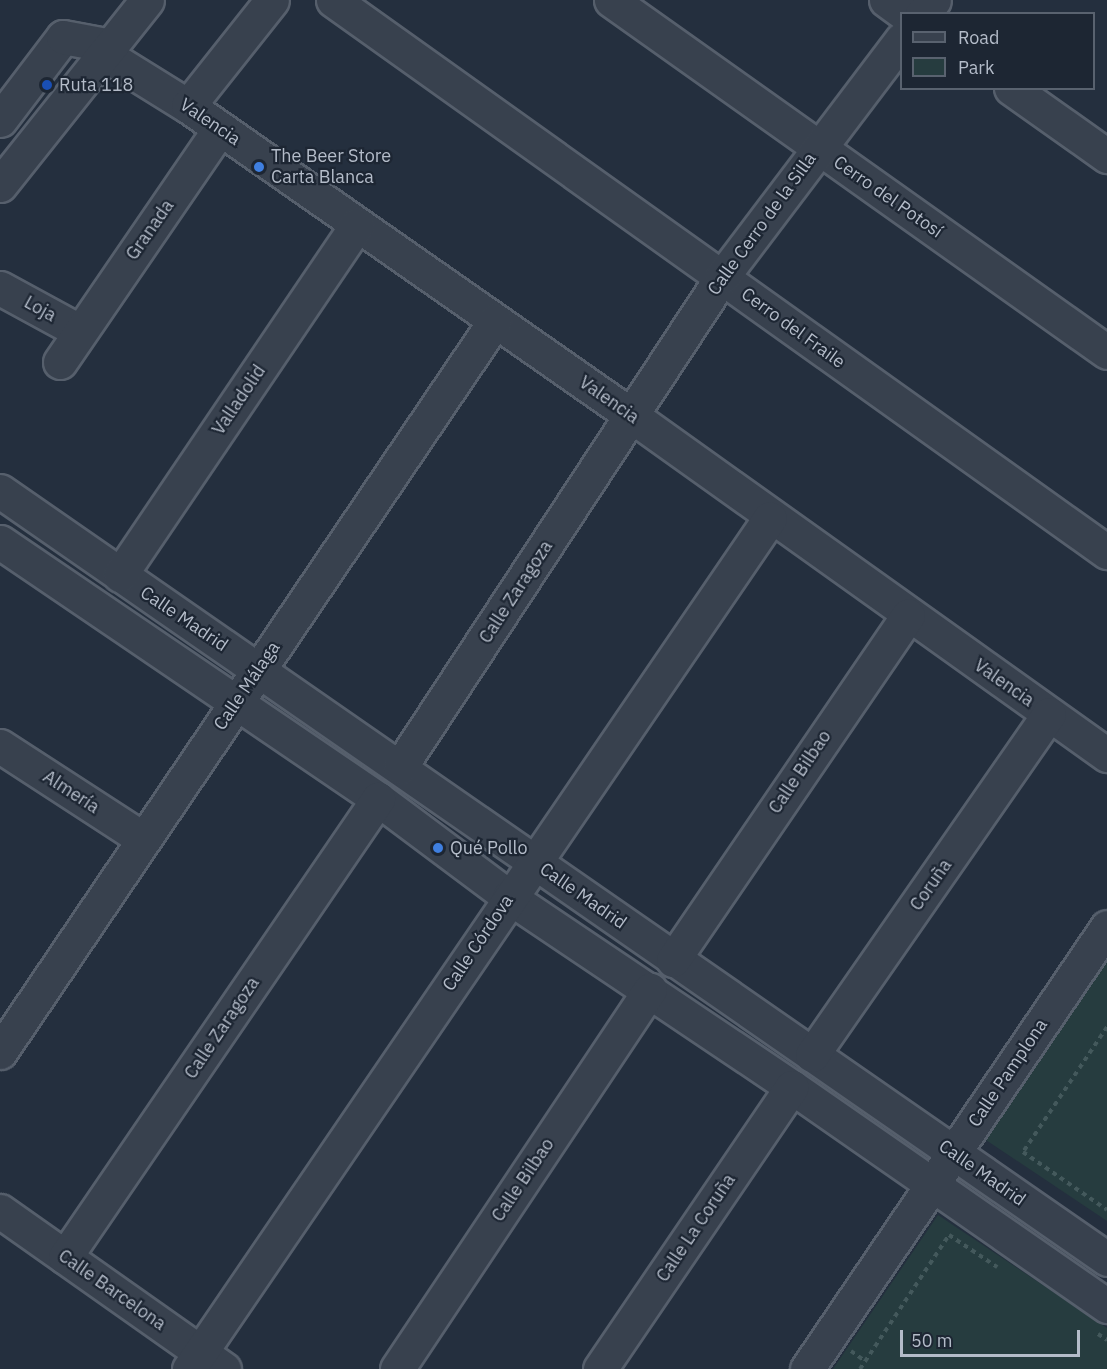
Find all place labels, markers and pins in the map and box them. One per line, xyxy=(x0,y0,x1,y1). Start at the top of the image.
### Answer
place label: Ruta 118 xyxy=(59,74,133,96)
marker: Ruta 118 xyxy=(40,78,54,92)
place label: The Beer Store Carta Blanca xyxy=(271,146,391,188)
marker: The Beer Store Carta Blanca xyxy=(252,160,266,174)
place label: Qué Pollo xyxy=(450,837,528,859)
marker: Qué Pollo xyxy=(431,841,445,855)

